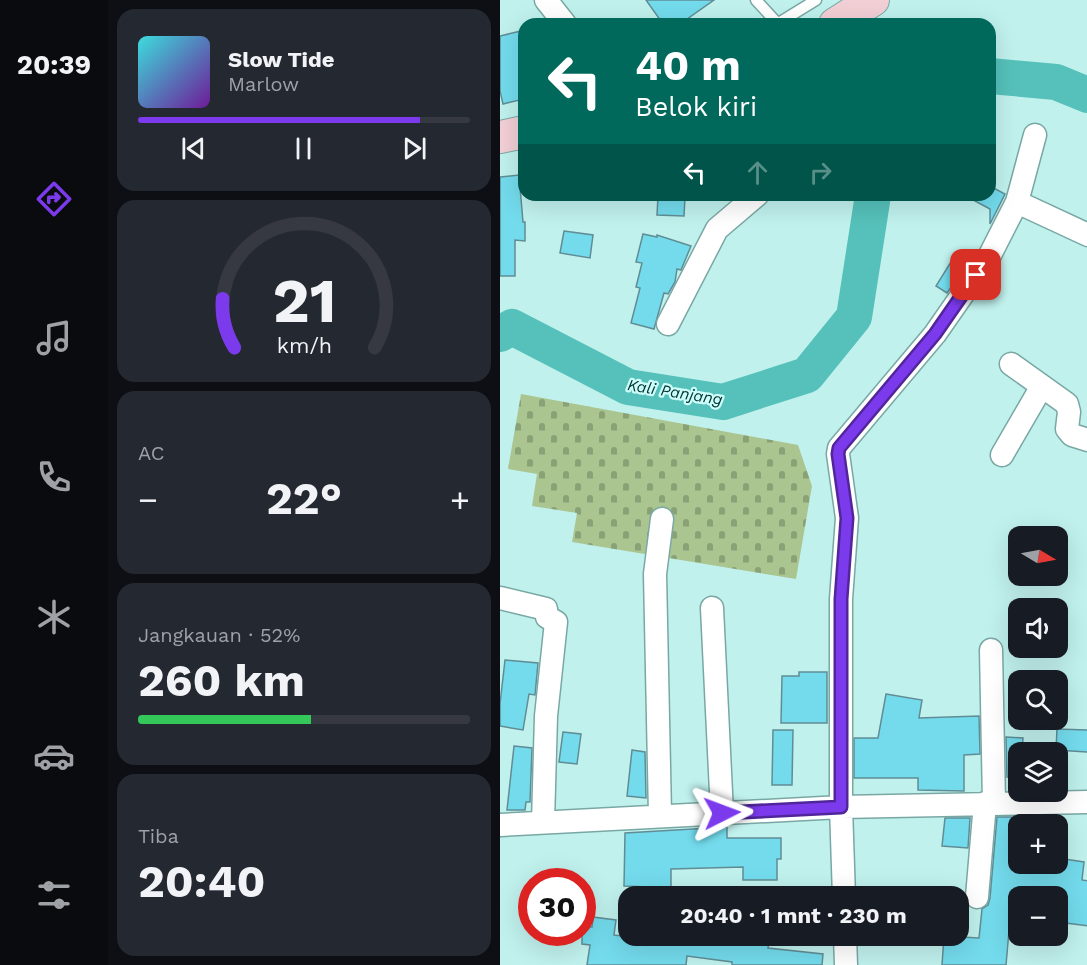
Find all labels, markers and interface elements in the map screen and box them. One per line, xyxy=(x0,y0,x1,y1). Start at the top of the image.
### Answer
text: 40 m xyxy=(635,41,741,90)
icon: left xyxy=(536,42,614,120)
text: Slow Tide xyxy=(228,47,335,72)
text: 20:39 xyxy=(17,49,91,81)
text: Marlow xyxy=(228,72,299,96)
text: Belok kiri xyxy=(635,91,757,123)
icon: previous xyxy=(177,132,210,165)
icon: pause xyxy=(287,132,320,165)
icon: next xyxy=(398,132,431,165)
icon: left xyxy=(678,156,711,189)
icon: ahead xyxy=(741,156,774,189)
icon: right xyxy=(804,156,837,189)
icon: directions xyxy=(33,178,75,220)
pin xyxy=(950,249,1001,300)
icon: arrive xyxy=(959,258,992,291)
text: 21 xyxy=(272,264,336,337)
icon: music xyxy=(33,317,75,359)
text: km/h xyxy=(276,334,332,359)
water label: Kali Panjang xyxy=(626,375,724,409)
text: AC xyxy=(138,441,164,465)
icon: phone xyxy=(33,456,75,498)
text: 22° xyxy=(266,472,342,525)
text: − xyxy=(138,480,158,519)
text: + xyxy=(450,480,470,519)
north arrow xyxy=(1008,526,1068,586)
map controls xyxy=(1008,526,1068,946)
icon: climate xyxy=(33,596,75,638)
button: sound xyxy=(1008,598,1068,658)
text: Jangkauan · 52% xyxy=(138,623,300,647)
text: 260 km xyxy=(138,654,305,707)
button: search xyxy=(1008,670,1068,730)
icon: car xyxy=(33,735,75,777)
button: layers xyxy=(1008,742,1068,802)
position arrow xyxy=(690,781,754,845)
button: + xyxy=(1008,814,1068,874)
text: Tiba xyxy=(138,824,179,848)
text: 20:40 xyxy=(138,855,265,908)
speed limit sign: 30 xyxy=(518,868,596,946)
icon: filters xyxy=(33,874,75,916)
button: − xyxy=(1008,886,1068,946)
text: 20:40 · 1 mnt · 230 m xyxy=(680,903,907,928)

